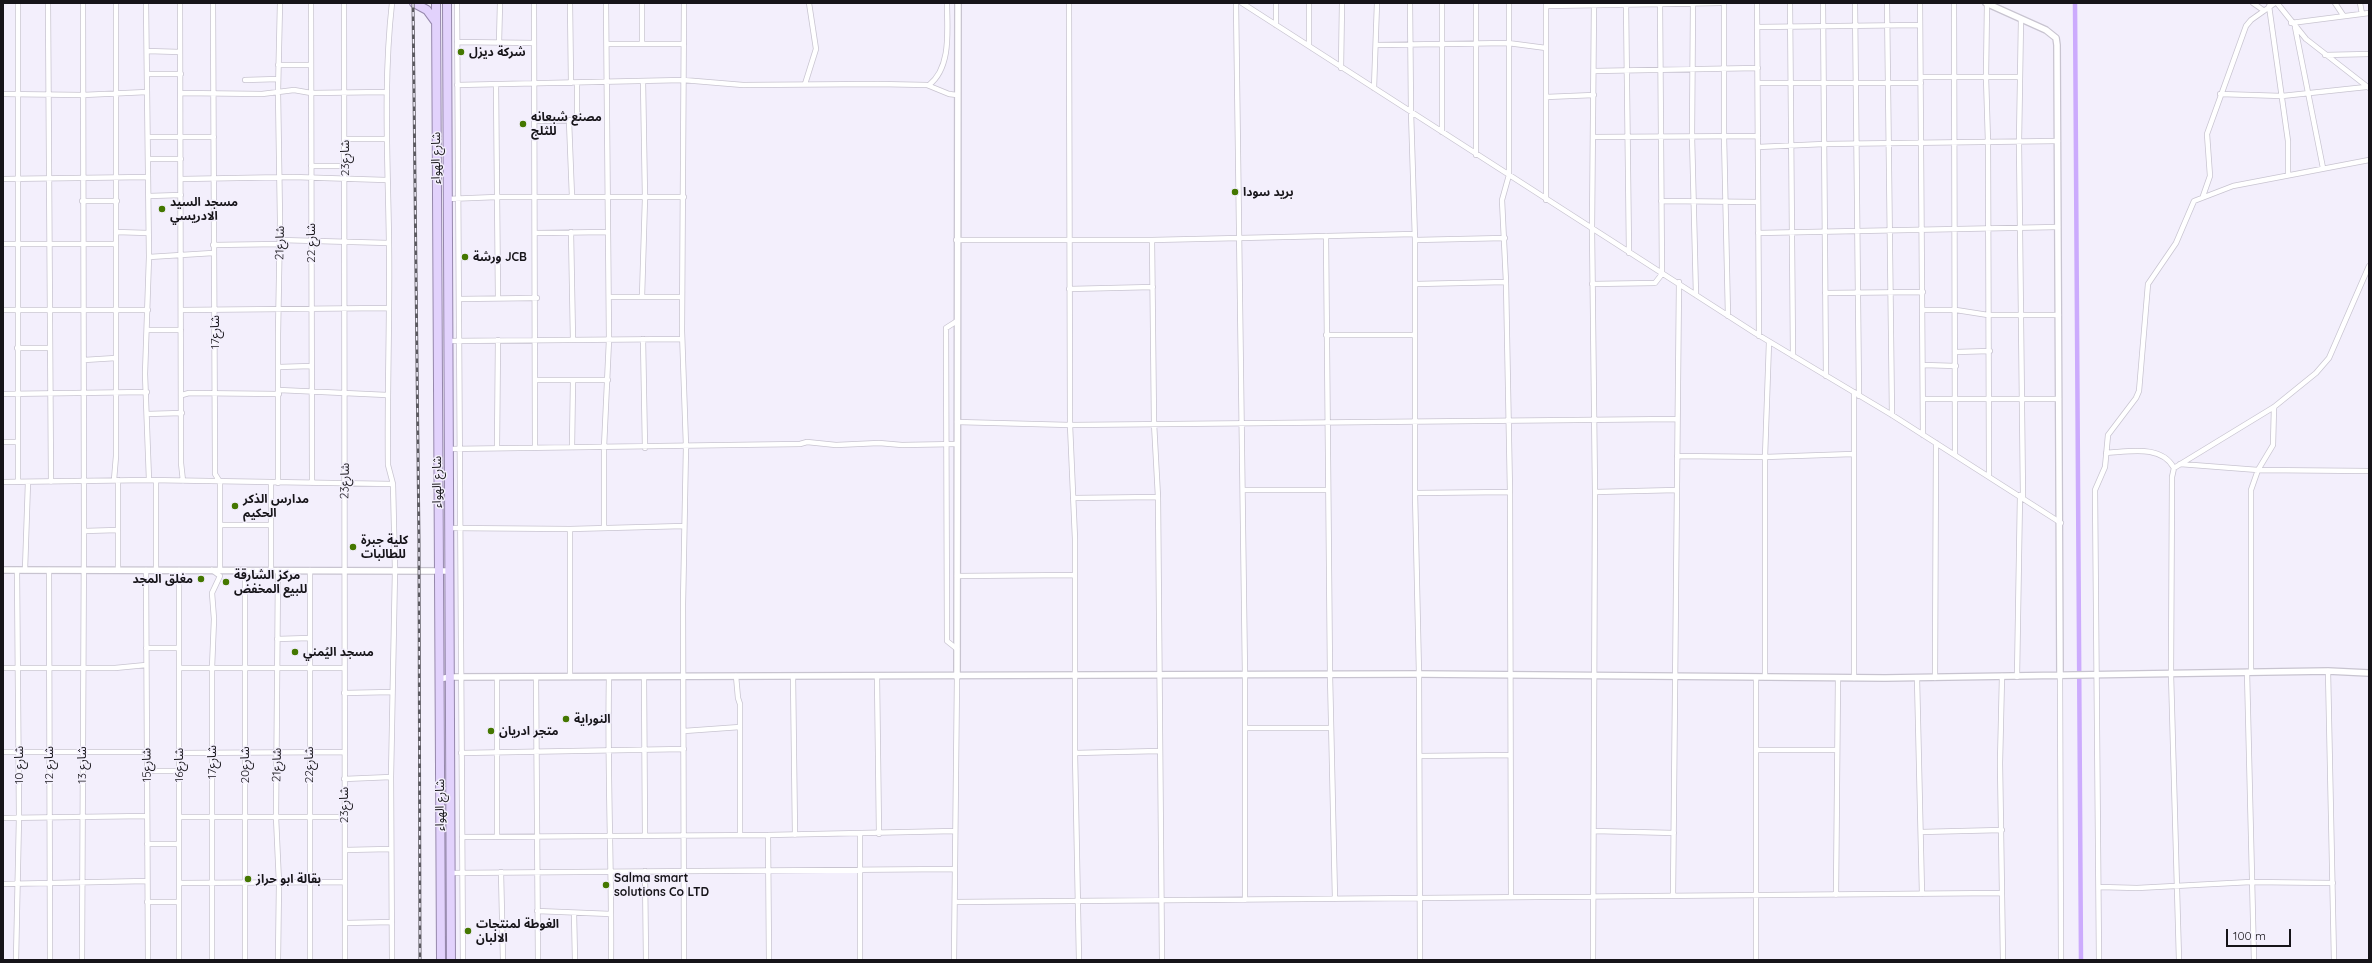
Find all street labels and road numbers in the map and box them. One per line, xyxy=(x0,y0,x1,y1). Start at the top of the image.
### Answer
street label: شارع الهواء xyxy=(429,132,443,184)
street label: شارع23 xyxy=(338,140,352,176)
street label: شارع 22 xyxy=(304,223,318,263)
street label: شارع21 xyxy=(273,226,287,260)
street label: شارع17 xyxy=(208,315,222,349)
street label: شارع الهواء xyxy=(430,456,444,508)
street label: شارع23 xyxy=(337,463,353,499)
street label: شارع17 xyxy=(205,745,219,779)
street label: شارع 10 xyxy=(12,746,26,784)
street label: شارع 12 xyxy=(42,746,56,784)
street label: شارع 13 xyxy=(75,746,89,784)
street label: شارع20 xyxy=(238,746,252,784)
street label: شارع22 xyxy=(302,747,316,783)
street label: شارع15 xyxy=(140,748,154,782)
street label: شارع16 xyxy=(172,748,186,782)
street label: شارع21 xyxy=(270,748,284,782)
street label: شارع الهواء xyxy=(433,779,447,831)
street label: شارع23 xyxy=(337,787,351,823)

